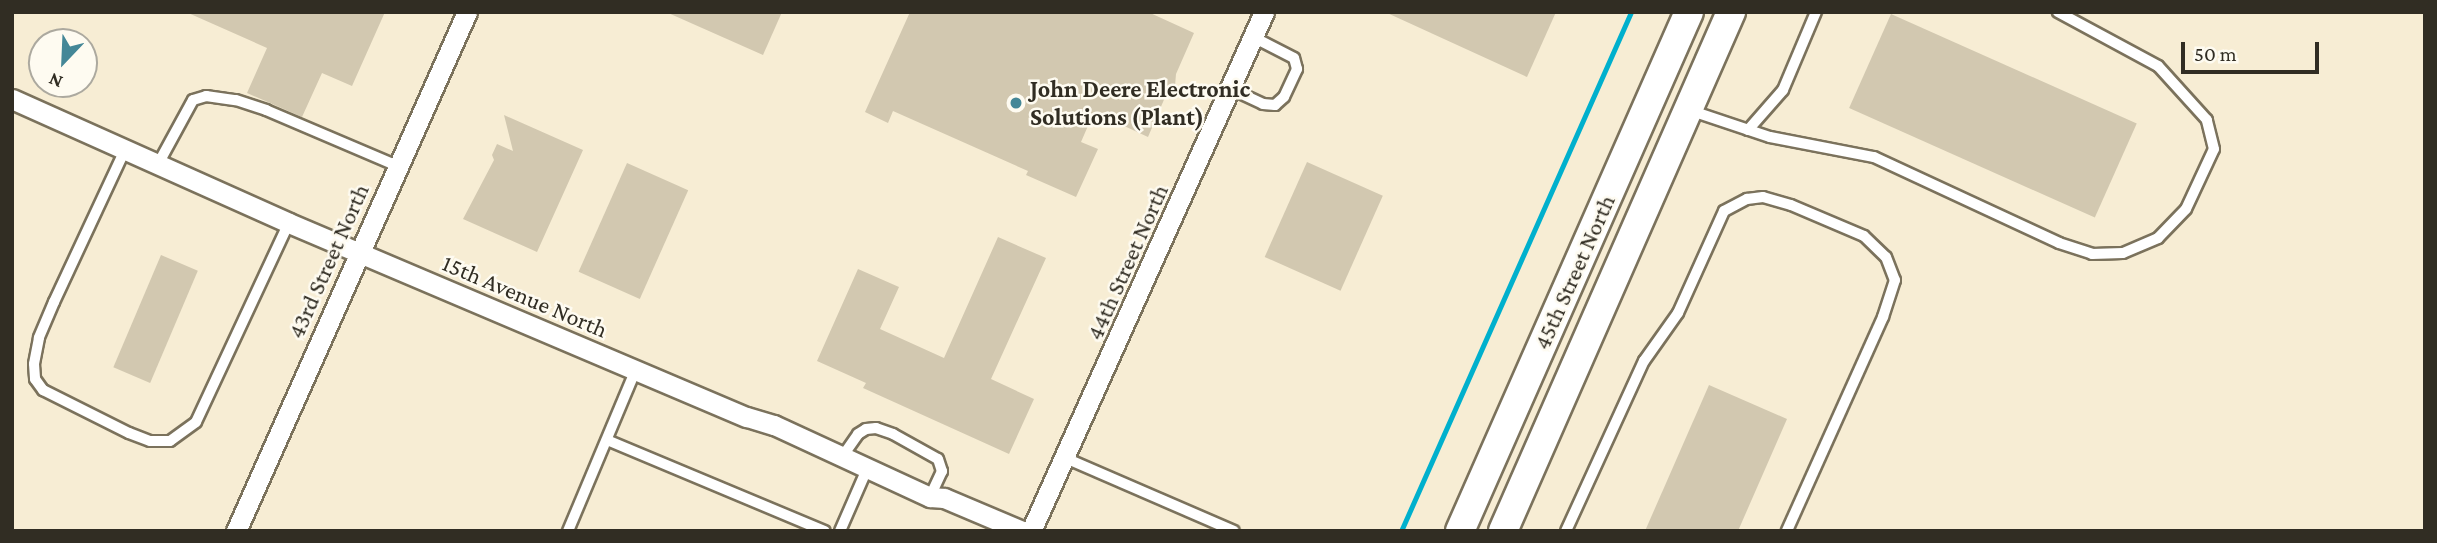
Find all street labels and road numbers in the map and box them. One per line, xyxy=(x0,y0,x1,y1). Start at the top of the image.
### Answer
street label: 43rd Street North xyxy=(281,179,375,343)
street label: 44th Street North xyxy=(1080,180,1174,344)
street label: 45th Street North xyxy=(1527,190,1621,354)
street label: 15th Avenue North xyxy=(438,248,612,344)

